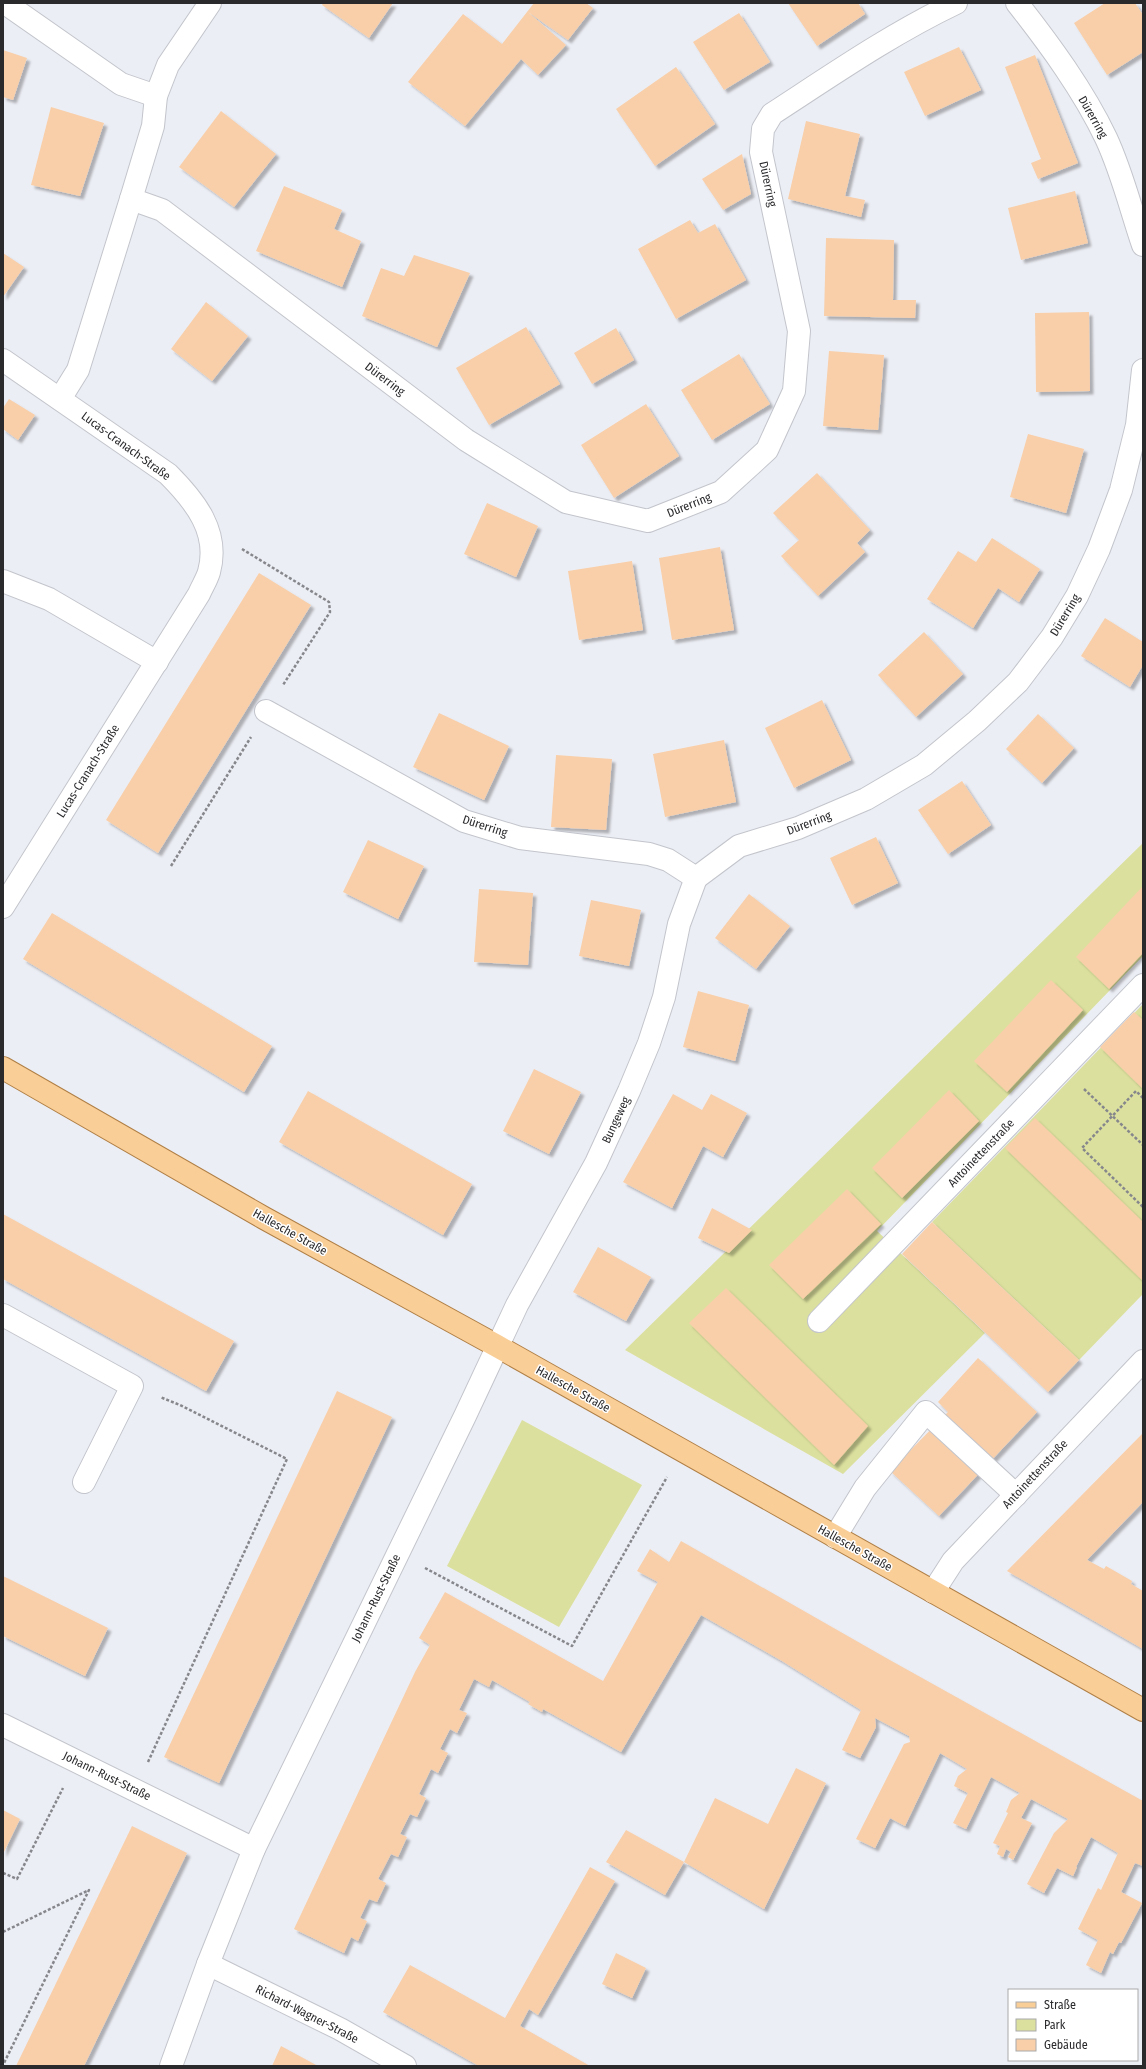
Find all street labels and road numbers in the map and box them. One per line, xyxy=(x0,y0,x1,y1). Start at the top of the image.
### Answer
street label: Dürerring xyxy=(1075,93,1111,141)
street label: Dürerring xyxy=(756,160,780,208)
street label: Dürerring xyxy=(362,359,408,399)
street label: Lucas-Cranach-Straße xyxy=(79,409,173,483)
street label: Dürerring xyxy=(665,490,713,520)
street label: Dürerring xyxy=(1047,591,1083,638)
street label: Lucas-Cranach-Straße xyxy=(54,722,122,820)
street label: Dürerring xyxy=(785,808,833,838)
street label: Dürerring xyxy=(461,812,510,840)
street label: Bungeweg xyxy=(599,1094,633,1146)
street label: Antoinettenstraße xyxy=(945,1116,1017,1190)
street label: Hallesche Straße xyxy=(251,1206,330,1258)
street label: Hallesche Straße xyxy=(534,1363,613,1415)
street label: Antoinettenstraße xyxy=(1000,1437,1071,1511)
street label: Hallesche Straße xyxy=(816,1522,895,1574)
street label: Johann-Rust-Straße xyxy=(349,1552,403,1644)
street label: Johann-Rust-Straße xyxy=(61,1749,153,1803)
street label: Richard-Wagner-Straße xyxy=(253,1982,361,2046)

